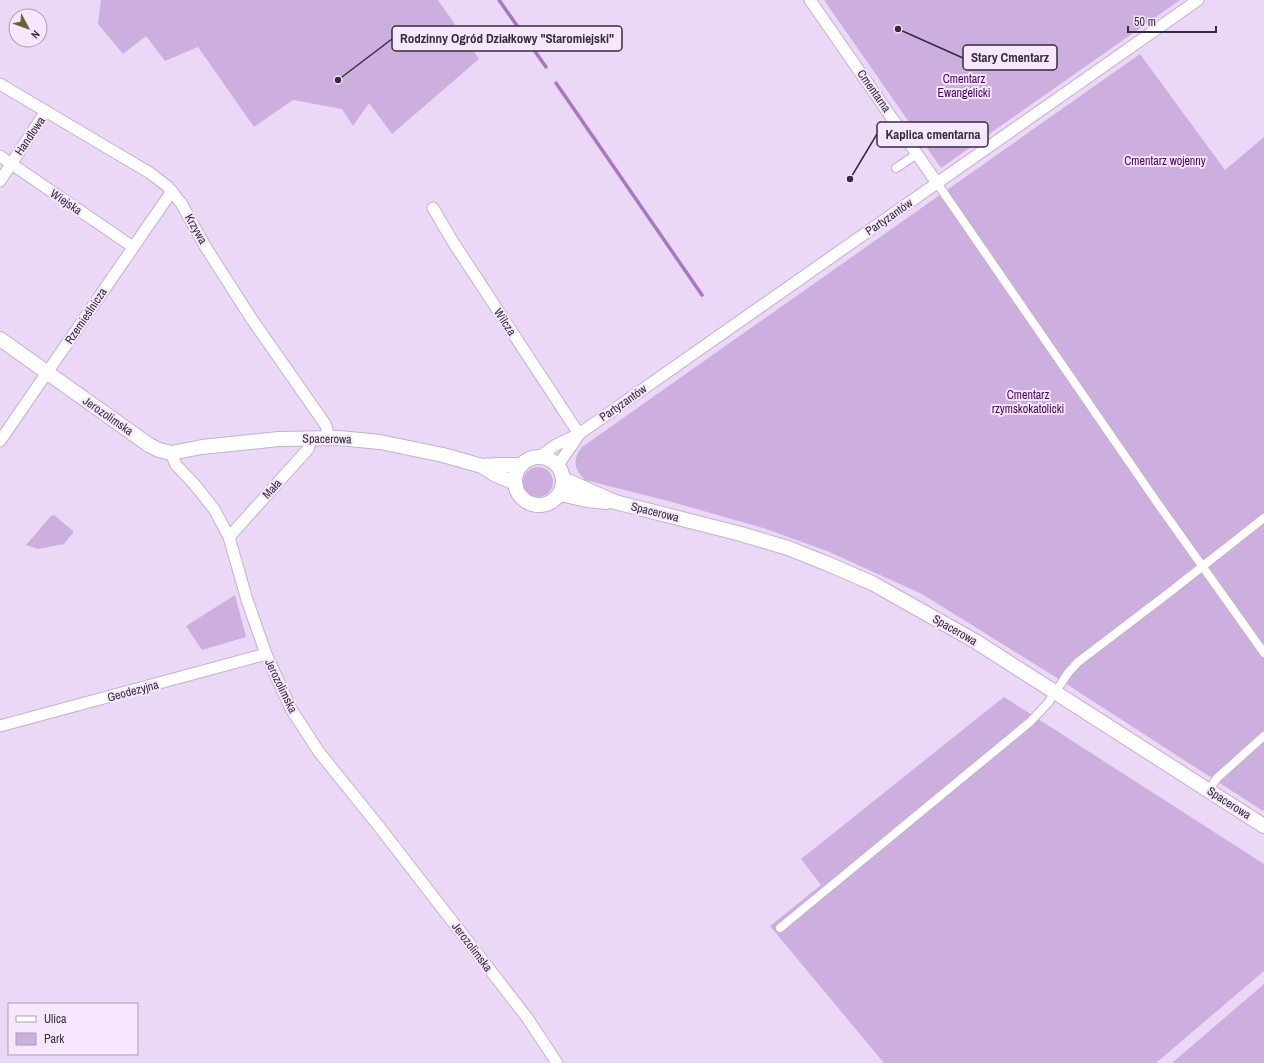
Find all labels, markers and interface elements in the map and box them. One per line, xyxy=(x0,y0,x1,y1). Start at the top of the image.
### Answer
north arrow xyxy=(8,8,48,48)
scale bar xyxy=(1128,8,1216,34)
text: 50 m xyxy=(1134,14,1156,30)
callout: Rodzinny Ogród Działkowy "Staromiejski" xyxy=(392,26,622,51)
text: N xyxy=(28,28,43,42)
text: Rodzinny Ogród Działkowy "Staromiejski" xyxy=(400,30,614,47)
callout: Stary Cmentarz xyxy=(963,45,1057,70)
text: Stary Cmentarz xyxy=(971,49,1050,66)
street label: Cmentarna xyxy=(853,66,895,116)
park label: Cmentarz Ewangelicki xyxy=(937,71,991,101)
street label: Handlowa xyxy=(11,113,49,159)
callout: Kaplica cmentarna xyxy=(877,122,988,147)
text: Kaplica cmentarna xyxy=(886,126,980,143)
park label: Cmentarz wojenny xyxy=(1124,153,1206,169)
street label: Wiejska xyxy=(47,186,85,219)
street label: Partyzantów xyxy=(862,194,916,239)
street label: Krzywa xyxy=(181,211,211,247)
street label: Rzemieślnicza xyxy=(61,284,111,347)
street label: Wilcza xyxy=(490,305,520,339)
street label: Partyzantów xyxy=(596,380,650,425)
park label: Cmentarz rzymskokatolicki xyxy=(992,387,1064,417)
street label: Jerozolimska xyxy=(80,393,137,439)
street label: Spacerowa xyxy=(302,431,352,447)
street label: Mała xyxy=(259,475,285,502)
street label: Spacerowa xyxy=(629,498,681,526)
street label: Spacerowa xyxy=(930,611,981,649)
street label: Jerozolimska xyxy=(261,656,301,716)
street label: Geodezyjna xyxy=(106,676,161,706)
street label: Spacerowa xyxy=(1204,783,1254,823)
street label: Jerozolimska xyxy=(448,919,496,975)
legend xyxy=(8,1003,138,1055)
text: Ulica xyxy=(44,1011,67,1027)
text: Park xyxy=(44,1031,64,1047)

